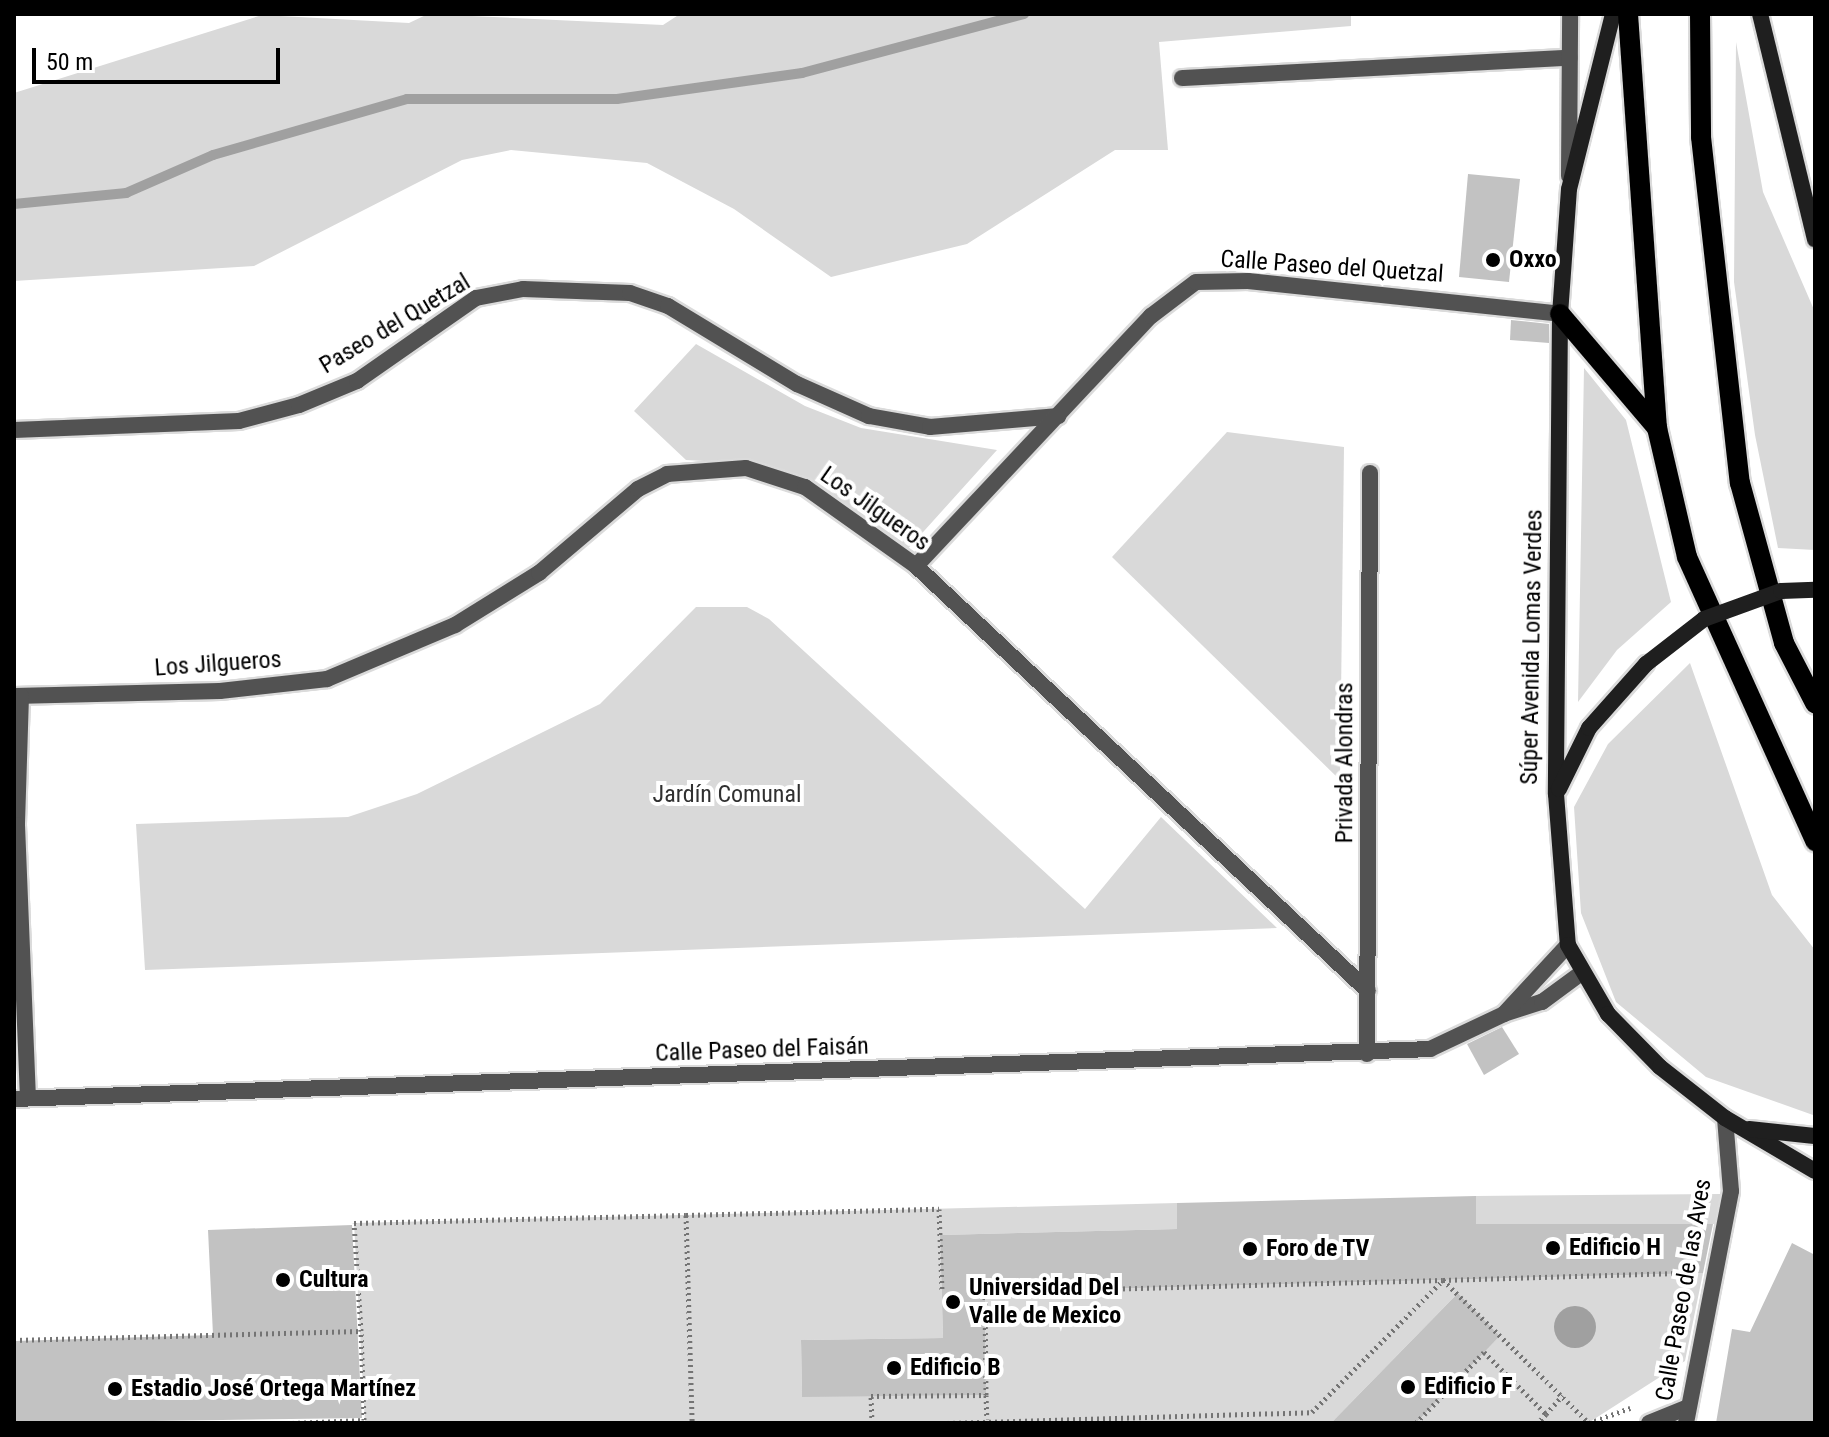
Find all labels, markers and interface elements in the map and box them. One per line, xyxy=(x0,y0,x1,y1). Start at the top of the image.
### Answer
scale bar xyxy=(36,32,284,82)
text: 50 m xyxy=(46,48,93,76)
street label: Calle Paseo del Quetzal xyxy=(1220,245,1444,289)
place label: Oxxo xyxy=(1509,246,1557,274)
marker: Oxxo xyxy=(1484,251,1502,269)
street label: Paseo del Quetzal xyxy=(315,268,475,380)
street label: Los Jilgueros xyxy=(815,461,935,557)
street label: Súper Avenida Lomas Verdes xyxy=(1515,509,1549,785)
street label: Los Jilgueros xyxy=(154,645,282,683)
street label: Privada Alondras xyxy=(1331,683,1359,843)
park label: Jardín Comunal xyxy=(653,781,801,809)
street label: Calle Paseo del Faisán xyxy=(655,1032,869,1068)
street label: Calle Paseo de las Aves xyxy=(1650,1177,1718,1403)
place label: Edificio H xyxy=(1569,1234,1661,1262)
place label: Foro de TV xyxy=(1266,1235,1370,1263)
marker: Edificio H xyxy=(1544,1239,1562,1257)
marker: Foro de TV xyxy=(1241,1240,1259,1258)
place label: Cultura xyxy=(299,1266,369,1294)
marker: Cultura xyxy=(274,1271,292,1289)
place label: Universidad Del Valle de Mexico xyxy=(969,1274,1121,1330)
marker: Universidad Del Valle de Mexico xyxy=(944,1293,962,1311)
place label: Edificio B xyxy=(910,1354,1001,1382)
marker: Edificio B xyxy=(885,1359,903,1377)
place label: Edificio F xyxy=(1424,1373,1513,1401)
place label: Estadio José Ortega Martínez xyxy=(131,1375,416,1403)
marker: Edificio F xyxy=(1399,1378,1417,1396)
marker: Estadio José Ortega Martínez xyxy=(106,1380,124,1398)

